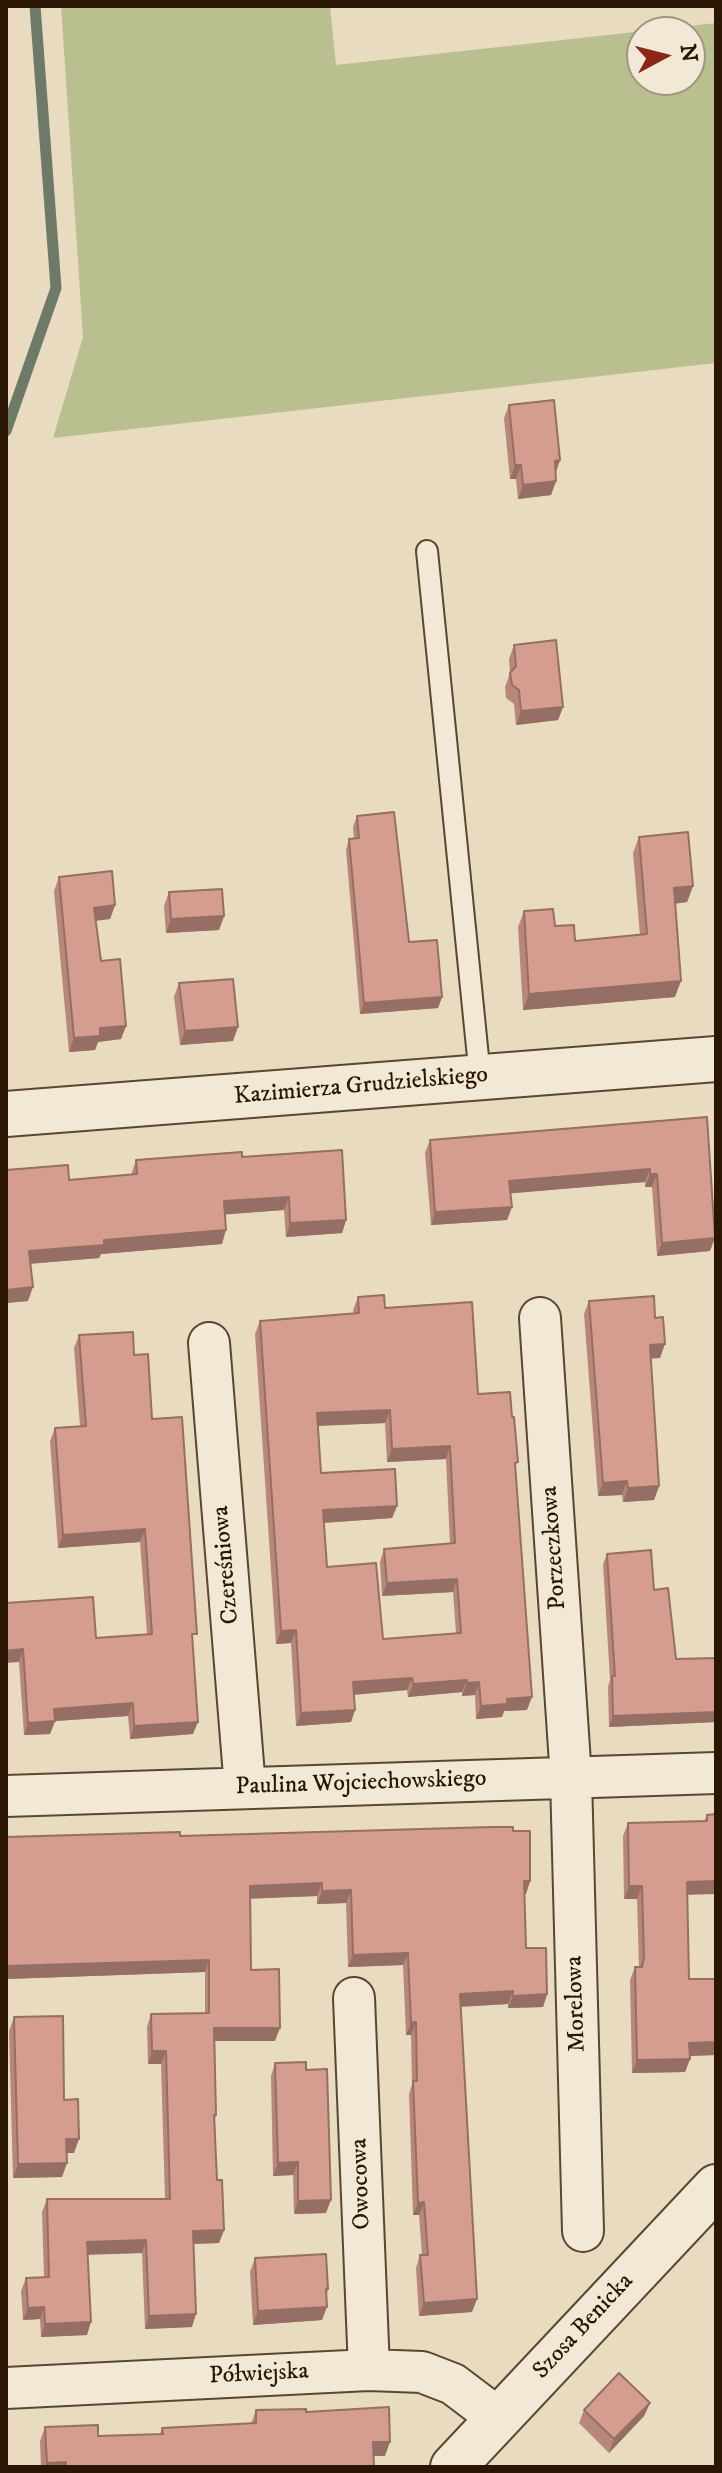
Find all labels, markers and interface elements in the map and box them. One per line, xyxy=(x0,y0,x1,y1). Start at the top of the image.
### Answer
north arrow xyxy=(626,16,706,96)
text: N xyxy=(674,43,703,64)
street label: Kazimierza Grudzielskiego xyxy=(233,1062,489,1112)
street label: Porzeczkowa xyxy=(536,1485,574,1611)
street label: Czereśniowa xyxy=(207,1505,247,1625)
street label: Paulina Wojciechowskiego xyxy=(235,1765,487,1803)
street label: Morelowa xyxy=(561,1955,593,2053)
street label: Owocowa xyxy=(346,2138,378,2230)
street label: Szosa Benicka xyxy=(528,2268,640,2386)
street label: Półwiejska xyxy=(209,2358,309,2392)

